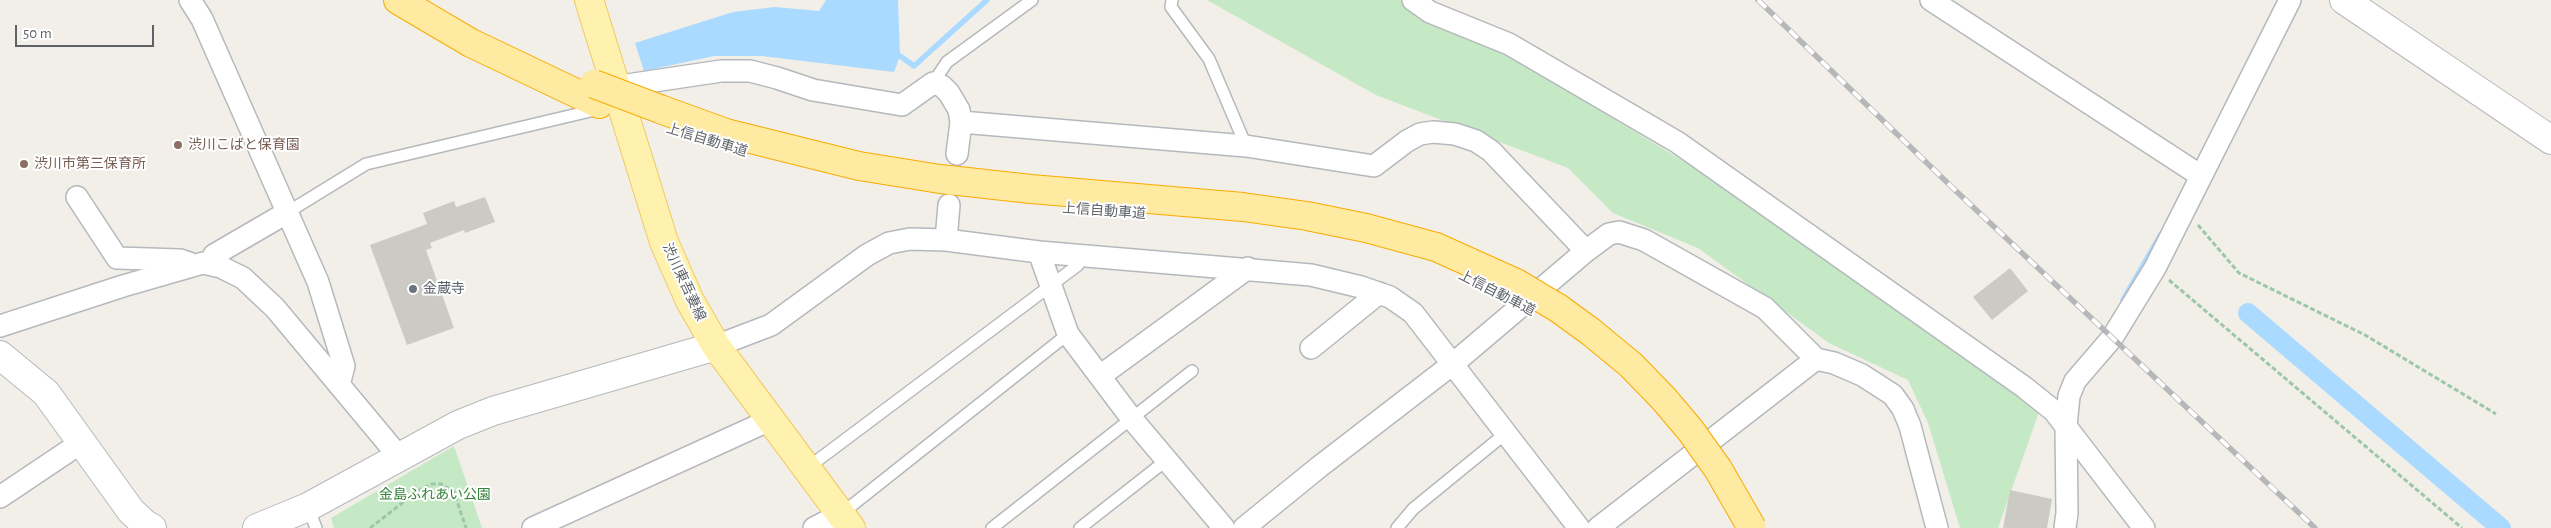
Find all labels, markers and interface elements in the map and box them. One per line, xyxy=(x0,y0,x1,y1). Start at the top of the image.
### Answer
scale bar xyxy=(18,15,156,47)
text: 50 m xyxy=(23,26,52,41)
street label: 上信自動車道 xyxy=(664,120,750,160)
place label: 渋川こばと保育園 xyxy=(188,137,300,153)
marker: 渋川こばと保育園 xyxy=(172,139,184,151)
place label: 渋川市第三保育所 xyxy=(34,156,146,172)
marker: 渋川市第三保育所 xyxy=(18,158,30,170)
street label: 上信自動車道 xyxy=(1062,200,1146,222)
street label: 渋川東吾妻線 xyxy=(659,240,709,324)
street label: 上信自動車道 xyxy=(1456,266,1538,320)
place label: 金蔵寺 xyxy=(423,281,465,297)
marker: 金蔵寺 xyxy=(407,283,419,295)
park label: 金島ふれあい公園 xyxy=(379,487,491,503)

